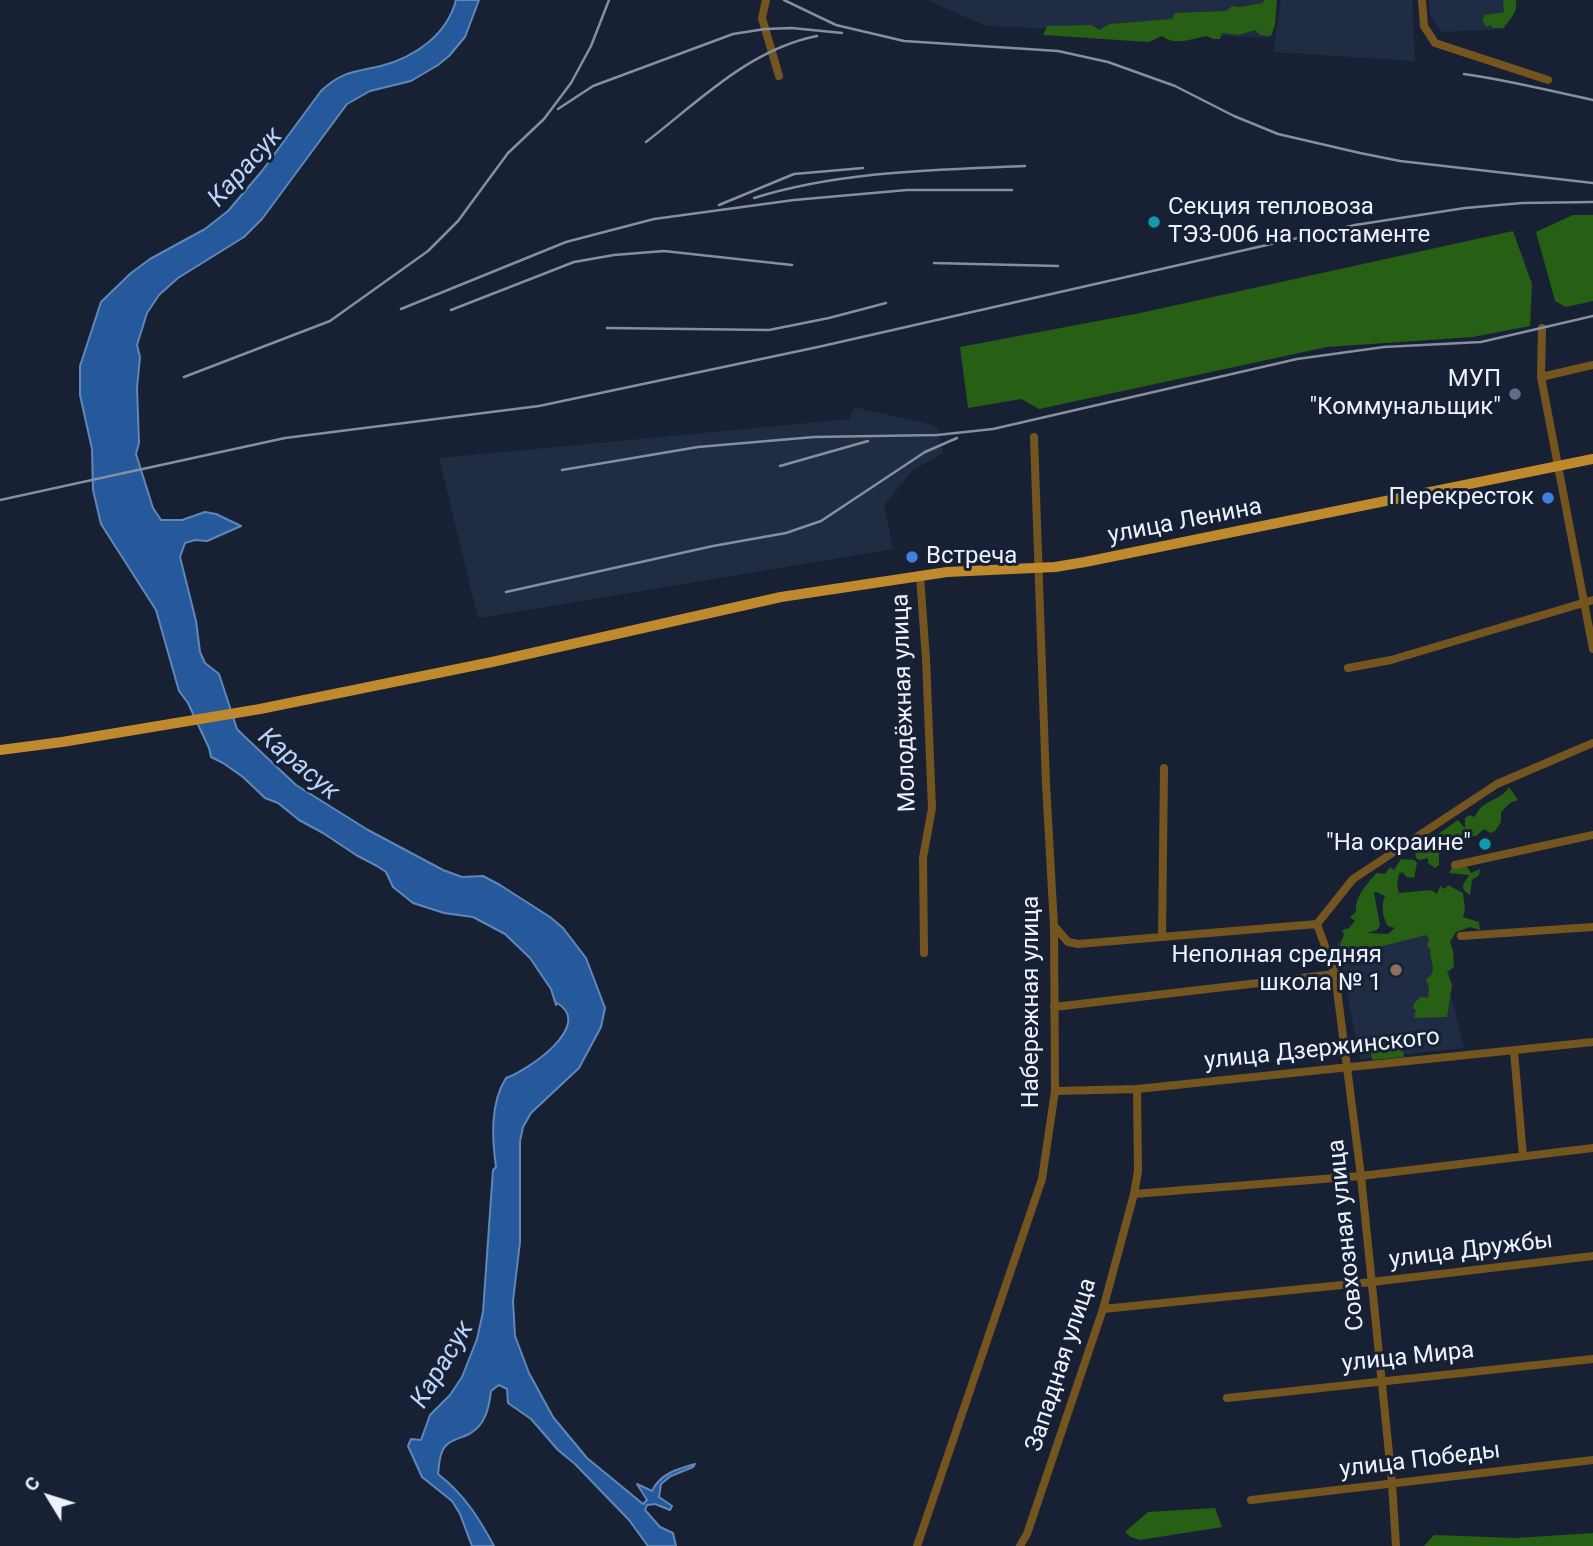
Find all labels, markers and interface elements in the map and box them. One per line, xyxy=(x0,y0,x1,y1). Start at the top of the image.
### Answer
water label: Карасук xyxy=(202,122,290,214)
place label: Секция тепловоза ТЭ3-006 на постаменте xyxy=(1168,194,1430,250)
marker: Секция тепловоза ТЭ3-006 на постаменте xyxy=(1146,214,1162,230)
place label: МУП "Коммунальщик" xyxy=(1309,366,1501,422)
marker: МУП "Коммунальщик" xyxy=(1507,386,1523,402)
place label: Перекресток xyxy=(1388,484,1534,512)
marker: Перекресток xyxy=(1540,490,1556,506)
street label: улица Ленина xyxy=(1106,493,1264,551)
place label: Встреча xyxy=(926,543,1017,571)
marker: Встреча xyxy=(904,549,920,565)
street label: Молодёжная улица xyxy=(887,593,923,813)
water label: Карасук xyxy=(251,722,345,808)
place label: "На окраине" xyxy=(1326,830,1471,858)
marker: "На окраине" xyxy=(1477,836,1493,852)
street label: Набережная улица xyxy=(1018,896,1046,1108)
place label: Неполная средняя школа № 1 xyxy=(1171,942,1382,998)
marker: Неполная средняя школа № 1 xyxy=(1388,962,1404,978)
street label: улица Дзержинского xyxy=(1203,1023,1441,1077)
street label: Совхозная улица xyxy=(1323,1138,1371,1332)
street label: улица Дружбы xyxy=(1387,1227,1555,1275)
street label: Западная улица xyxy=(1020,1275,1104,1455)
water label: Карасук xyxy=(405,1316,481,1414)
street label: улица Мира xyxy=(1340,1337,1476,1379)
street label: улица Победы xyxy=(1338,1437,1502,1485)
north arrow xyxy=(14,1462,84,1532)
text: С xyxy=(19,1472,45,1496)

